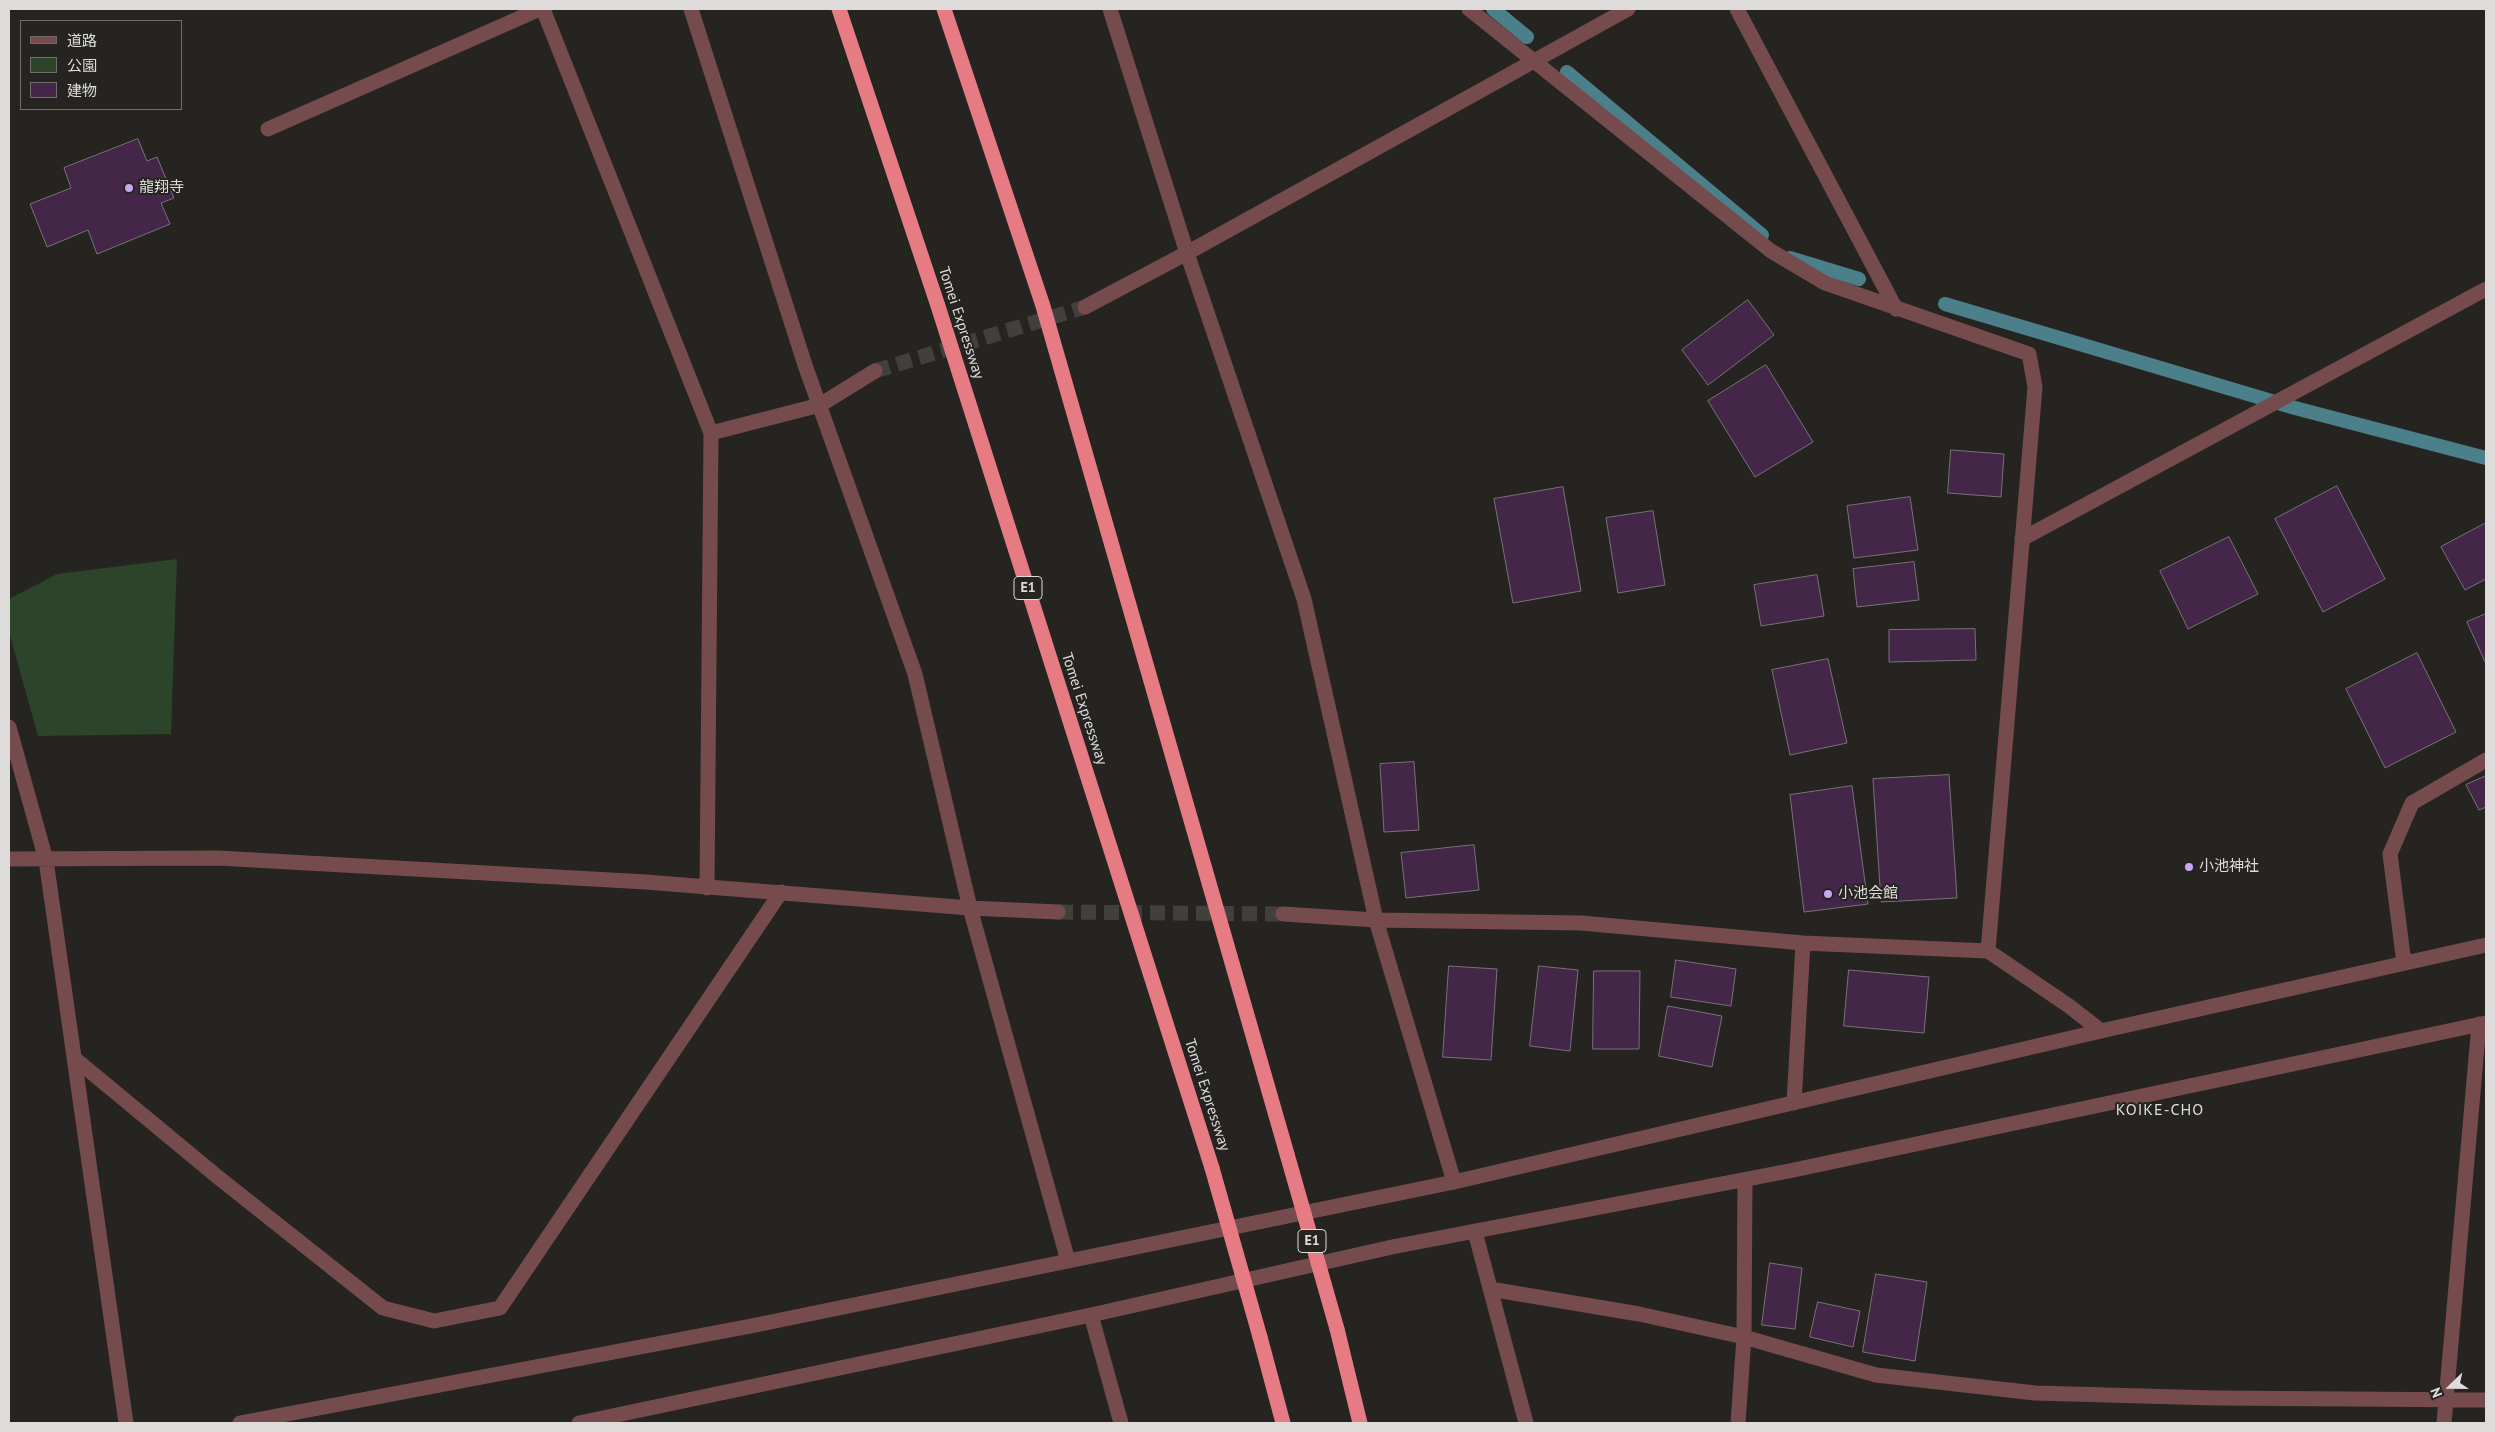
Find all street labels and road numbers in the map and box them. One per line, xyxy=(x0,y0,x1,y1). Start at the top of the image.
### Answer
street label: Tomei Expressway xyxy=(934,265,988,381)
road number: E1 xyxy=(1014,576,1042,600)
street label: Tomei Expressway xyxy=(1057,651,1111,767)
street label: Tomei Expressway xyxy=(1180,1037,1234,1153)
road number: E1 xyxy=(1298,1230,1326,1252)

